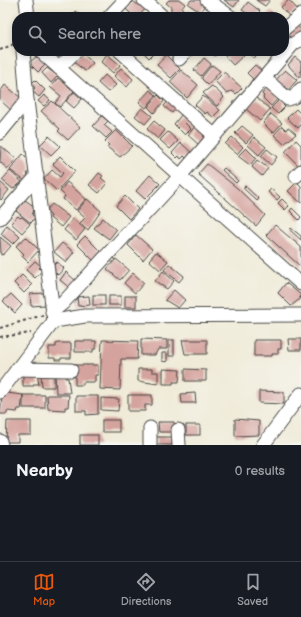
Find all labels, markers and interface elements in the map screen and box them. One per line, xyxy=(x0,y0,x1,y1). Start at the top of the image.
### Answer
search box xyxy=(12,12,289,56)
icon: search xyxy=(26,23,48,45)
text: Search here xyxy=(58,25,141,44)
text: Nearby xyxy=(16,461,73,481)
text: 0 results xyxy=(235,463,285,479)
tab: Map xyxy=(33,571,55,608)
tab: Directions xyxy=(121,571,171,608)
tab: Saved xyxy=(237,571,268,608)

